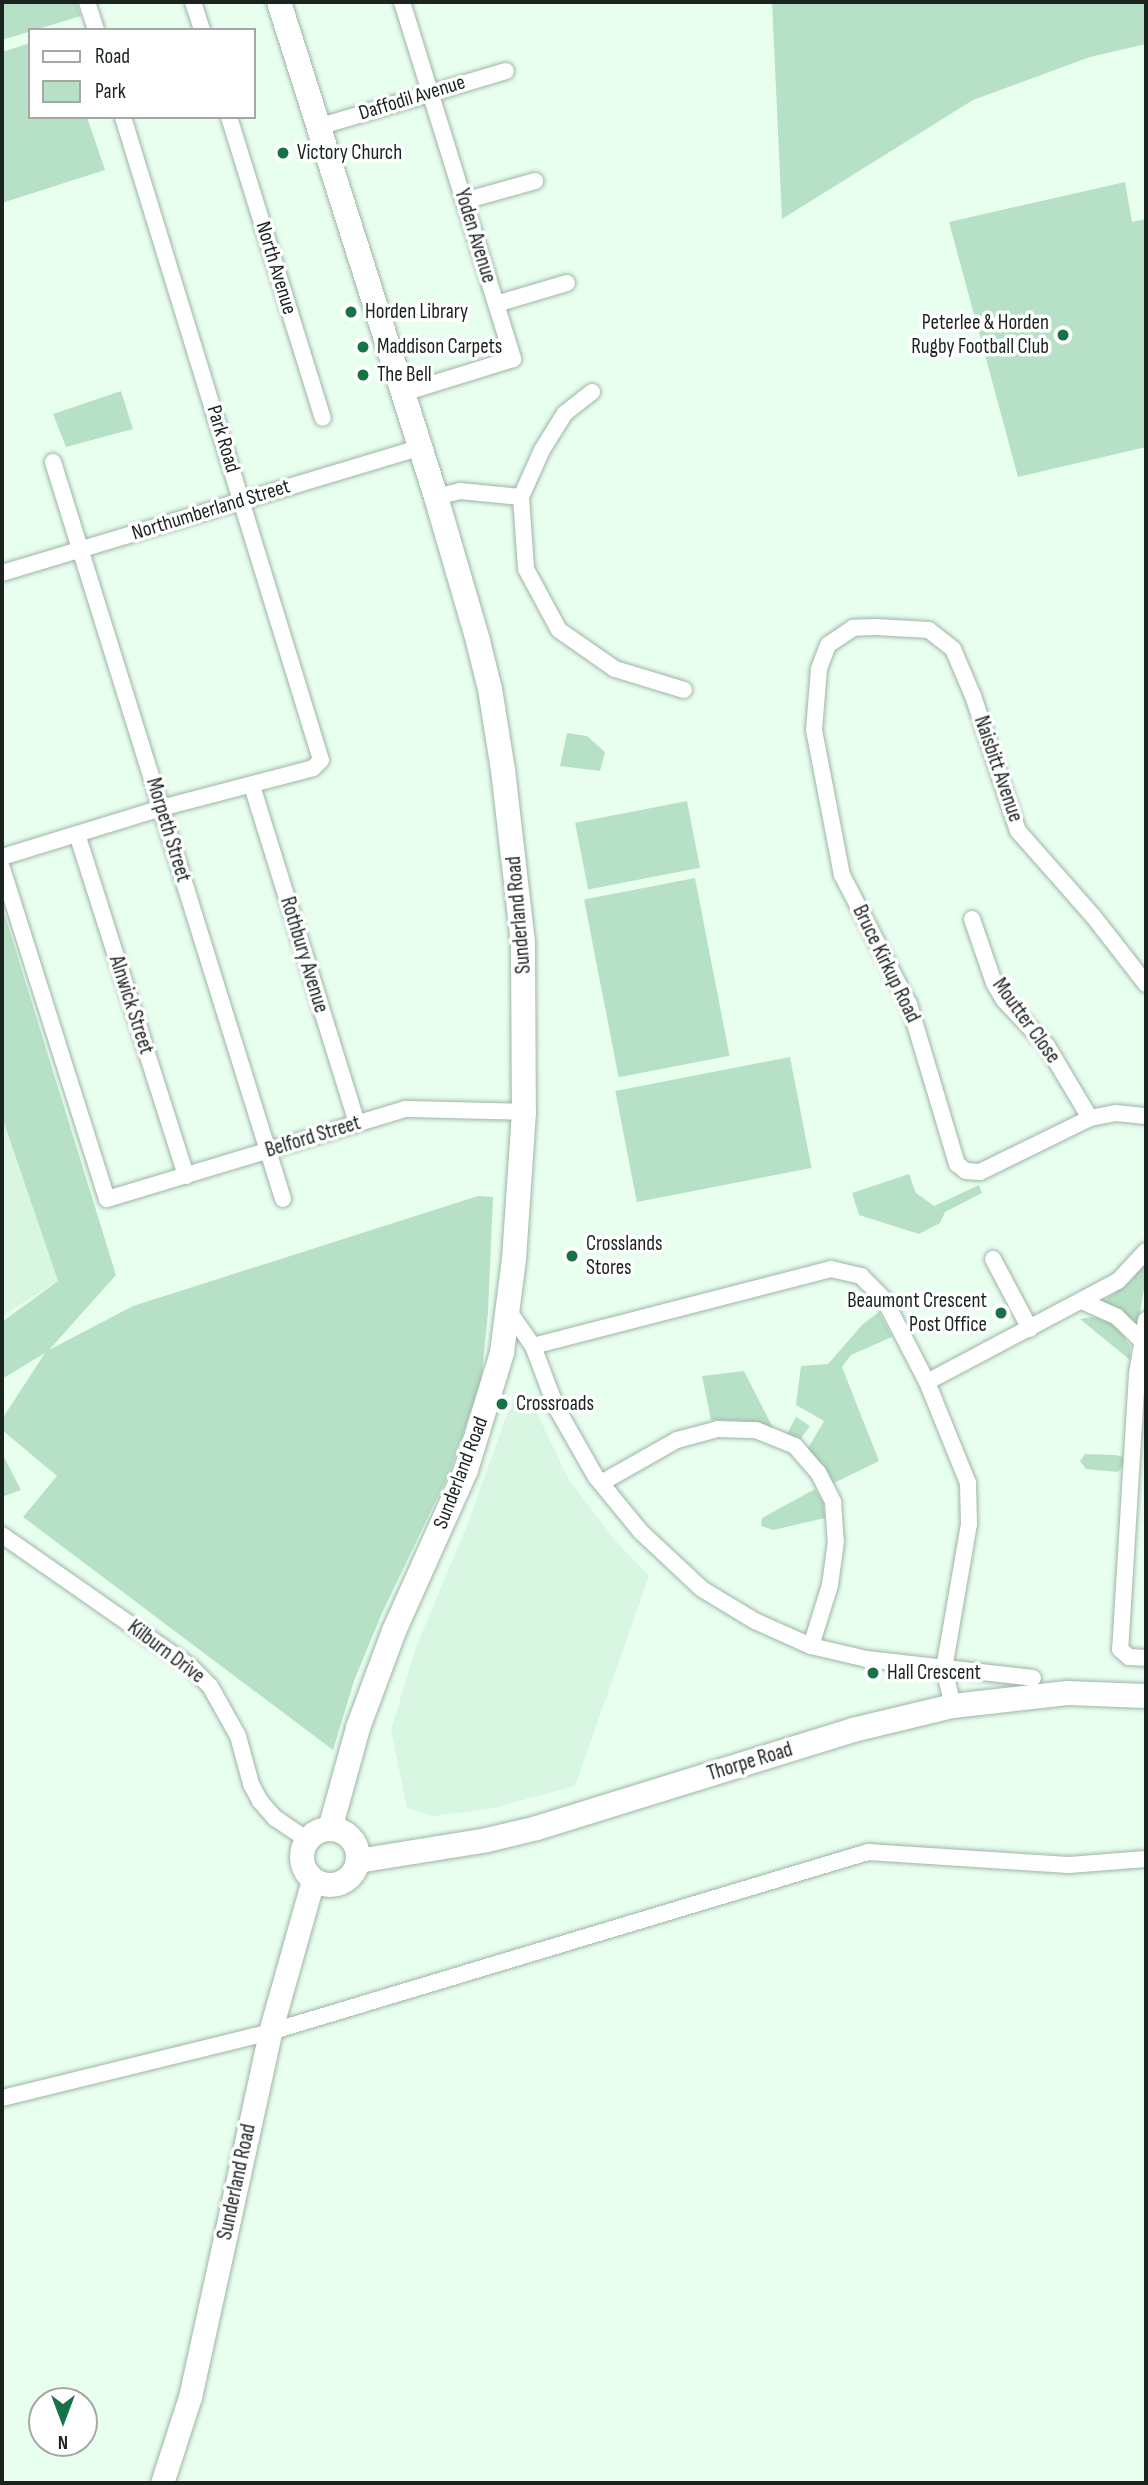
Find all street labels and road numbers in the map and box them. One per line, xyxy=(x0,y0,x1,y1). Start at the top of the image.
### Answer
street label: Daffodil Avenue xyxy=(356,70,468,126)
street label: Yoden Avenue xyxy=(449,186,501,286)
street label: North Avenue xyxy=(250,219,302,317)
street label: Park Road xyxy=(201,402,245,476)
street label: Northumberland Street xyxy=(129,474,293,546)
street label: Naisbitt Avenue xyxy=(968,713,1028,825)
street label: Morpeth Street xyxy=(140,775,196,885)
street label: Sunderland Road xyxy=(501,855,537,975)
street label: Rothbury Avenue xyxy=(274,894,334,1016)
street label: Bruce Kirkup Road xyxy=(847,901,925,1027)
street label: Alnwick Street xyxy=(103,953,159,1057)
street label: Moutter Close xyxy=(987,973,1065,1069)
street label: Belford Street xyxy=(262,1111,364,1163)
street label: Sunderland Road xyxy=(428,1413,494,1533)
street label: Kilburn Drive xyxy=(123,1615,209,1689)
street label: Thorpe Road xyxy=(704,1737,796,1787)
street label: Sunderland Road xyxy=(212,2122,262,2242)

